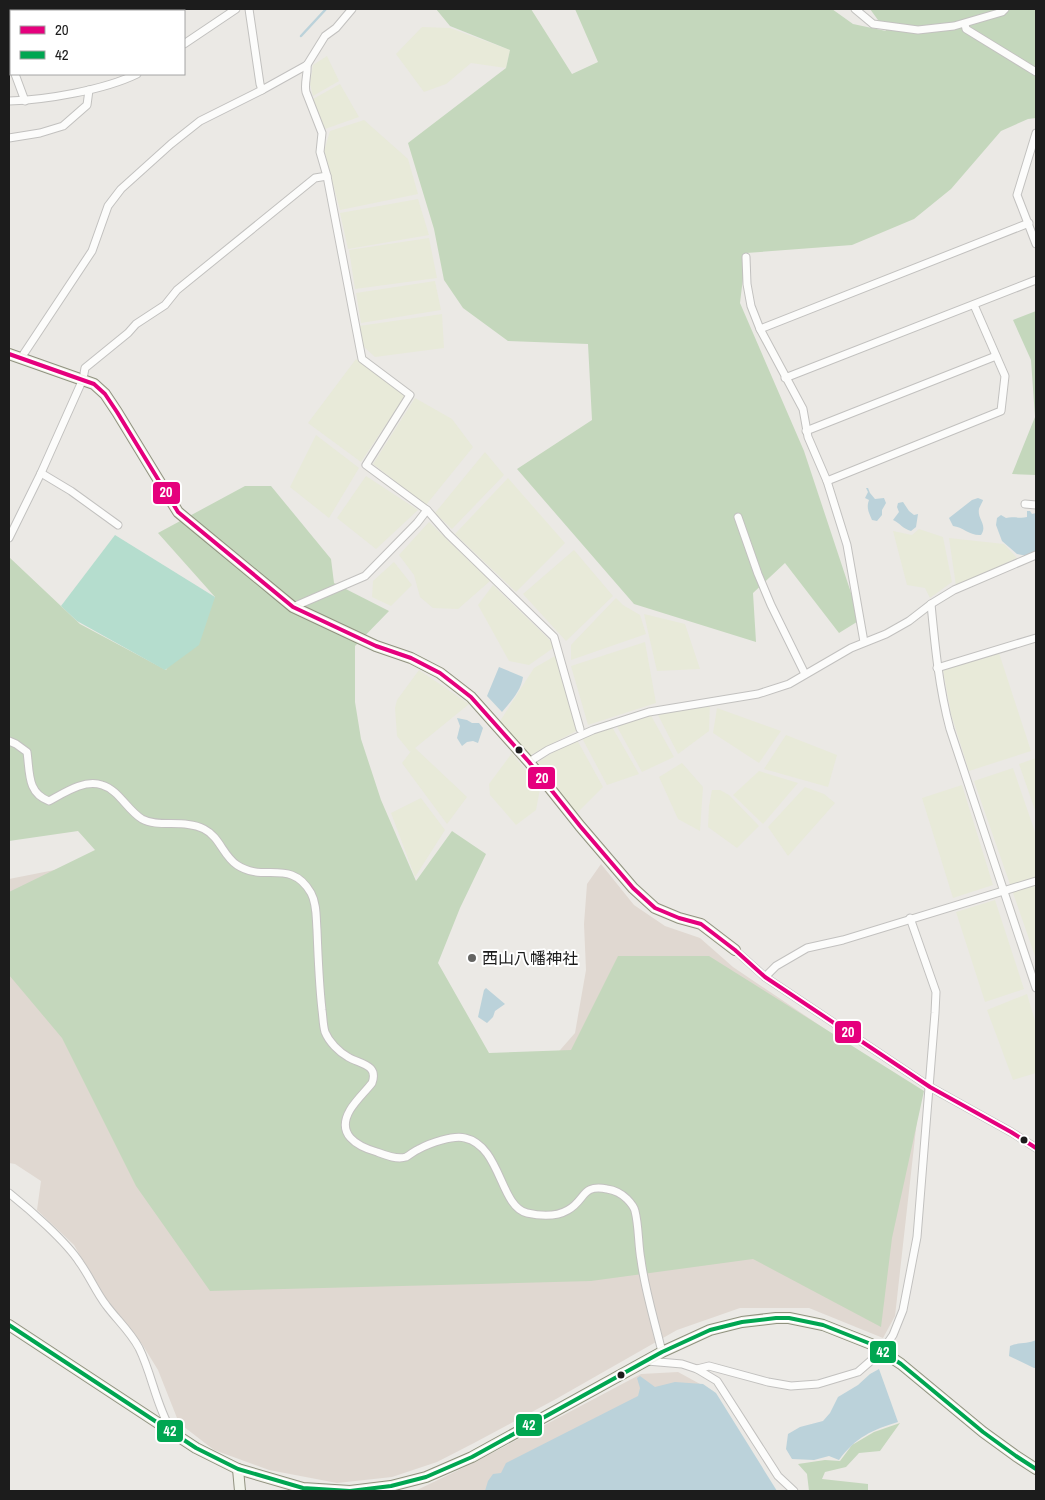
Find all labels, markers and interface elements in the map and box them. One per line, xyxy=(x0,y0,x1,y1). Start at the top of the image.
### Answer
legend xyxy=(10,10,185,75)
text: 20 xyxy=(55,19,69,40)
text: 42 xyxy=(55,44,69,65)
line badge: 20 xyxy=(152,481,181,505)
text: 20 xyxy=(160,483,172,501)
unlabelled marker xyxy=(514,745,524,755)
line badge: 20 xyxy=(527,766,556,790)
text: 20 xyxy=(536,769,548,787)
place label: 西山八幡神社 xyxy=(482,947,578,969)
marker: 西山八幡神社 xyxy=(466,952,478,964)
line badge: 20 xyxy=(834,1020,862,1044)
text: 20 xyxy=(842,1023,854,1041)
unlabelled marker xyxy=(1019,1135,1029,1145)
line badge: 42 xyxy=(869,1340,897,1364)
text: 42 xyxy=(877,1343,889,1361)
unlabelled marker xyxy=(616,1370,626,1380)
line badge: 42 xyxy=(515,1413,543,1437)
text: 42 xyxy=(523,1416,535,1434)
line badge: 42 xyxy=(156,1419,184,1443)
text: 42 xyxy=(164,1422,176,1440)

